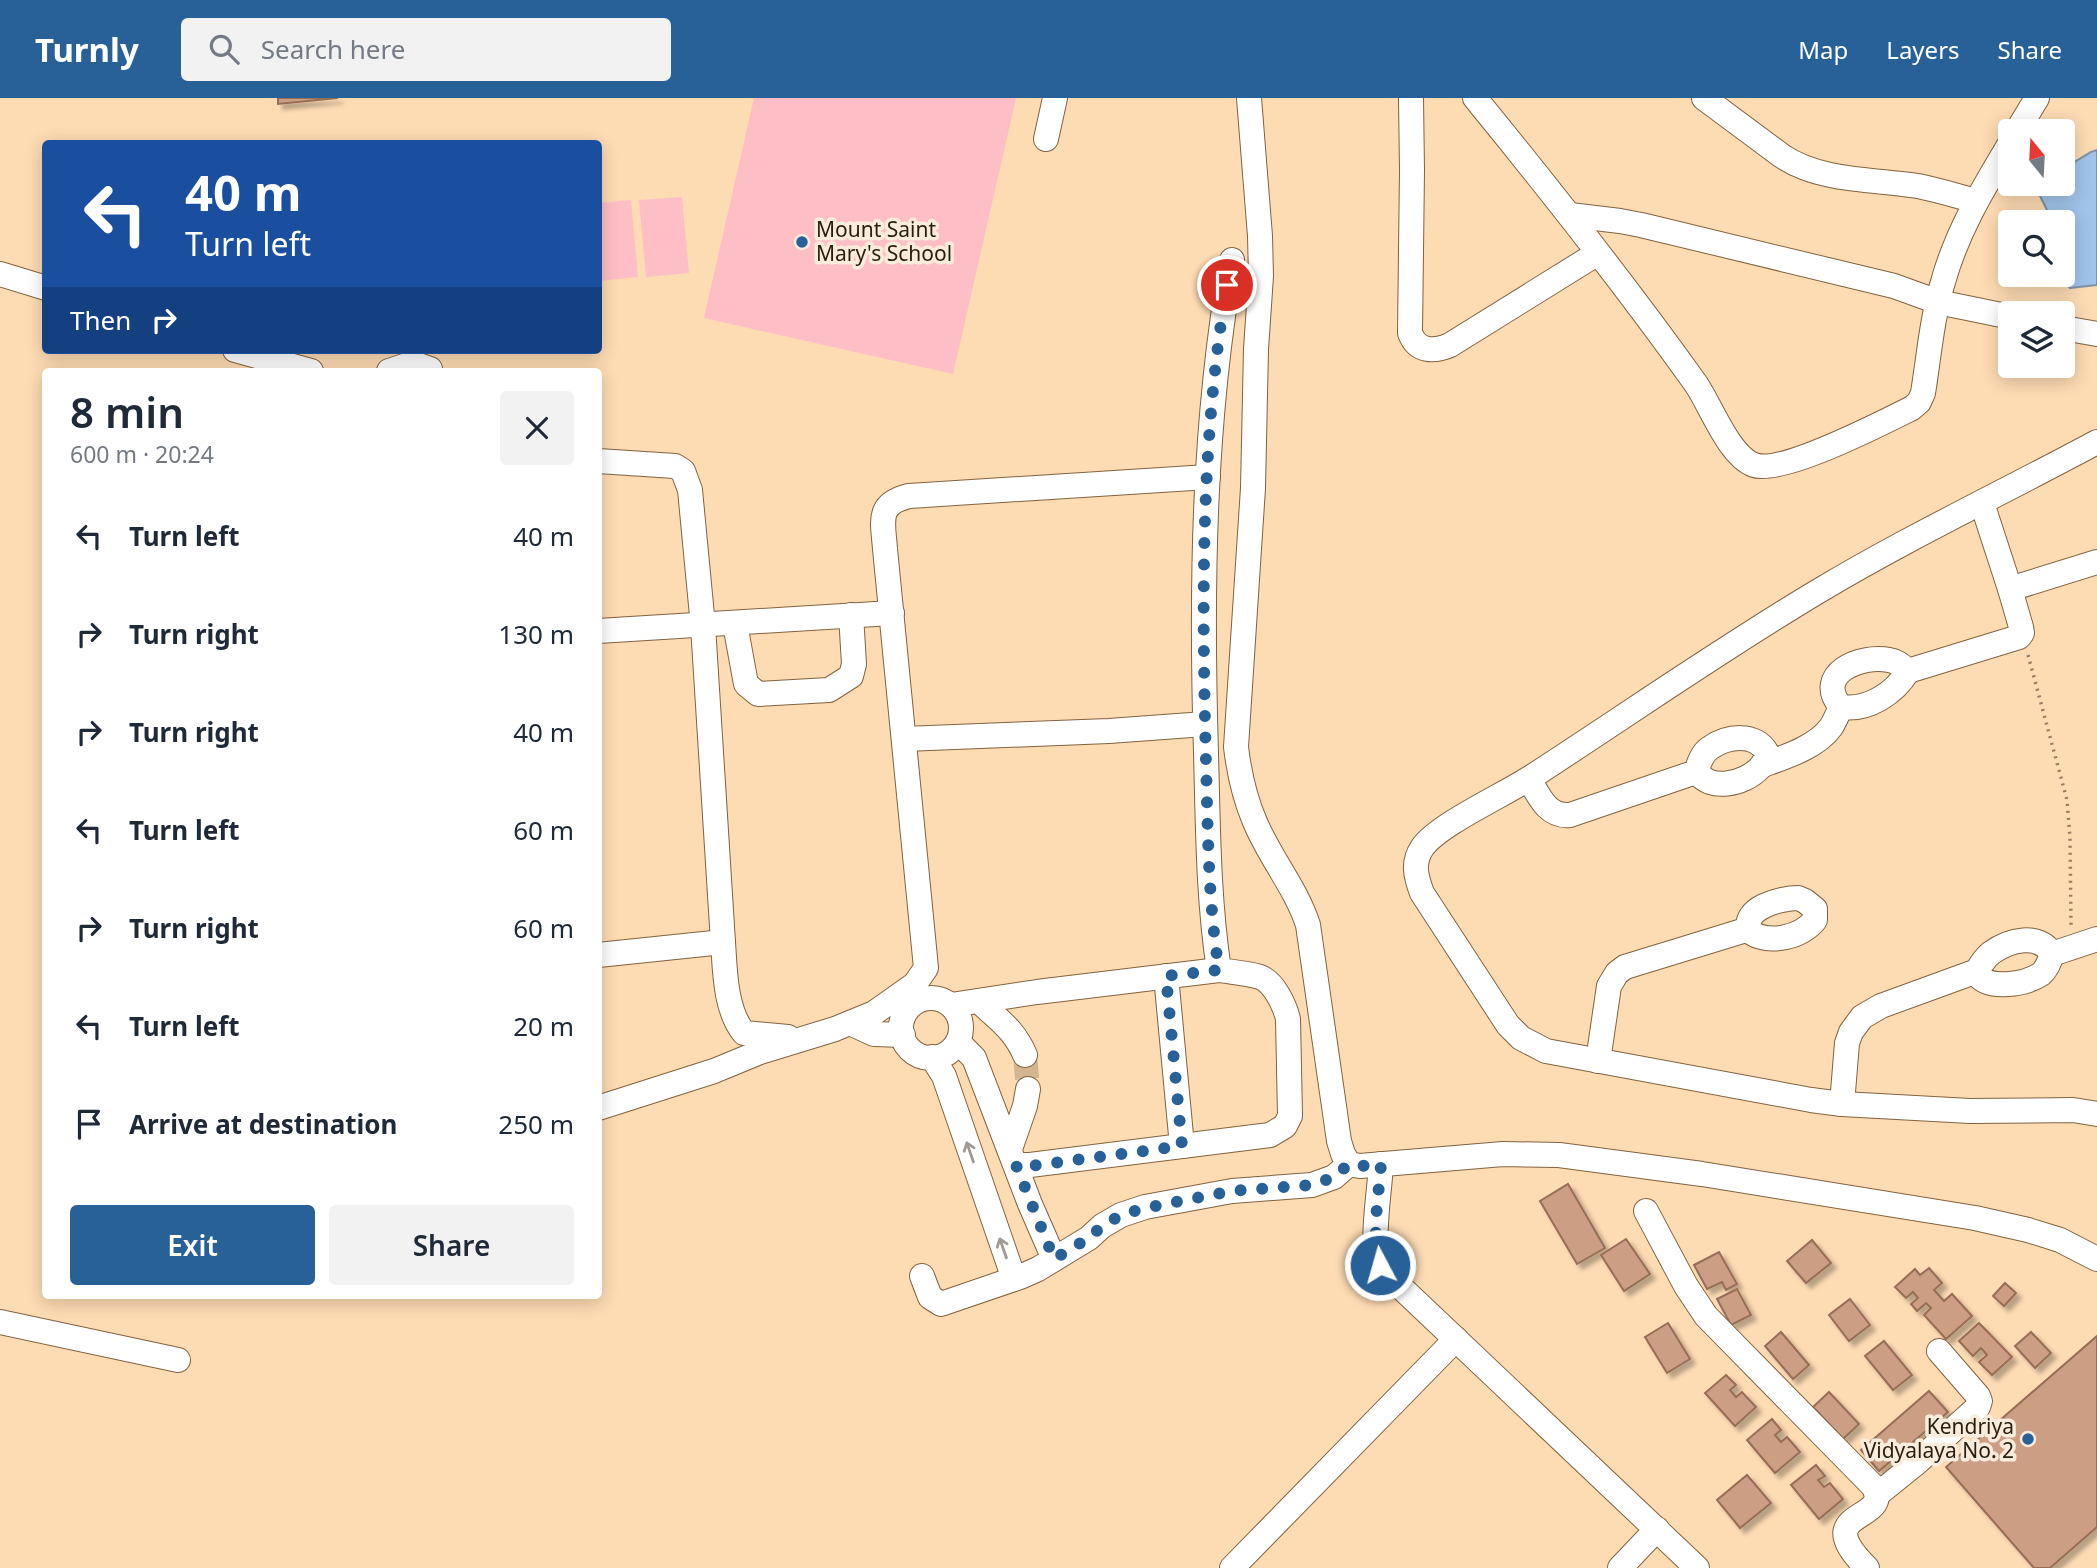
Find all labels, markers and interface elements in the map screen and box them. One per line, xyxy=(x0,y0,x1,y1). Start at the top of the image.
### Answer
search box xyxy=(181,18,671,81)
text: Turnly xyxy=(35,27,139,72)
icon: search xyxy=(205,30,243,68)
text: Search here xyxy=(261,31,405,67)
text: Map xyxy=(1798,33,1848,66)
text: Layers xyxy=(1886,33,1960,66)
text: Share xyxy=(1998,33,2062,66)
north arrow xyxy=(1998,119,2076,196)
map controls xyxy=(1998,119,2075,378)
text: 40 m xyxy=(185,159,302,225)
icon: left xyxy=(70,168,161,259)
button: search xyxy=(1998,210,2075,287)
place label: Mount Saint Mary's School xyxy=(816,215,952,267)
text: Turn left xyxy=(185,222,311,265)
marker: Mount Saint Mary's School xyxy=(794,234,810,250)
pin xyxy=(1197,255,1257,315)
icon: arrive xyxy=(1208,266,1246,304)
icon: right xyxy=(145,301,183,339)
button: layers xyxy=(1998,301,2075,378)
text: Then xyxy=(70,302,131,338)
text: 8 min xyxy=(70,383,184,440)
button: close xyxy=(500,391,574,465)
text: 600 m · 20:24 xyxy=(70,438,214,470)
icon: left xyxy=(70,517,108,555)
text: Turn left xyxy=(129,518,240,554)
text: 40 m xyxy=(513,518,574,554)
icon: right xyxy=(70,615,108,653)
text: Turn right xyxy=(129,616,259,652)
text: 130 m xyxy=(498,616,574,652)
icon: right xyxy=(70,713,108,751)
text: Turn right xyxy=(129,714,259,750)
text: 40 m xyxy=(513,714,574,750)
icon: left xyxy=(70,811,108,849)
text: Turn left xyxy=(129,812,240,848)
text: 60 m xyxy=(513,812,574,848)
icon: right xyxy=(70,909,108,947)
text: Turn right xyxy=(129,910,259,946)
text: 60 m xyxy=(513,910,574,946)
icon: left xyxy=(70,1007,108,1045)
text: Turn left xyxy=(129,1008,240,1044)
text: 20 m xyxy=(513,1008,574,1044)
icon: arrive xyxy=(70,1105,108,1143)
text: Arrive at destination xyxy=(129,1106,398,1142)
text: 250 m xyxy=(498,1106,574,1142)
one-way arrow xyxy=(963,1142,975,1164)
button: Exit xyxy=(70,1205,315,1285)
button: Share xyxy=(329,1205,574,1285)
position arrow xyxy=(1343,1228,1417,1302)
one-way arrow xyxy=(996,1237,1009,1259)
place label: Kendriya Vidyalaya No. 2 xyxy=(1864,1412,2014,1464)
marker: Kendriya Vidyalaya No. 2 xyxy=(2020,1431,2036,1447)

